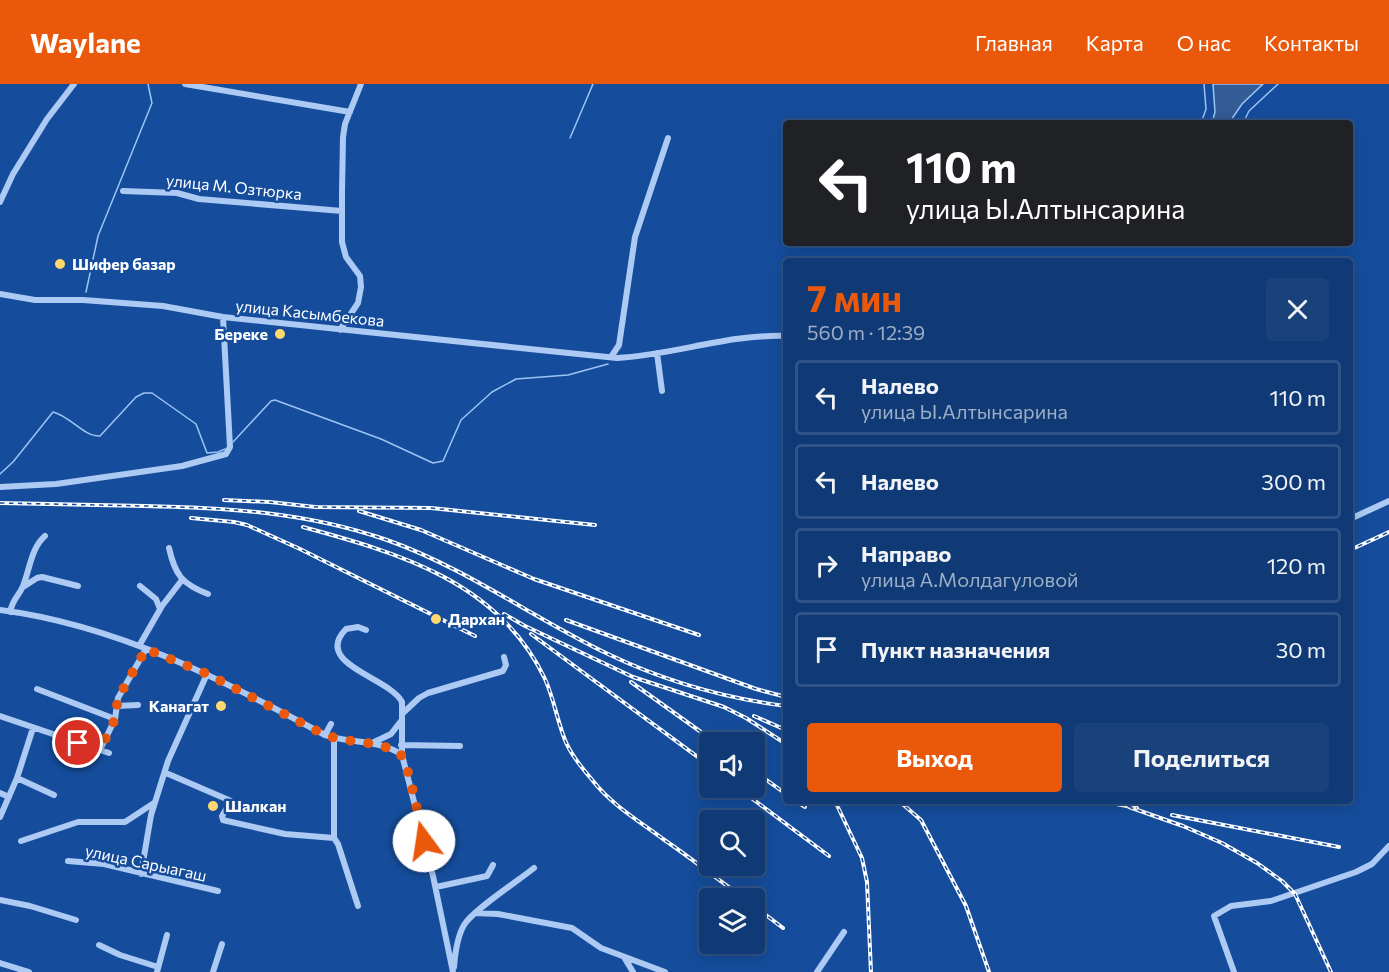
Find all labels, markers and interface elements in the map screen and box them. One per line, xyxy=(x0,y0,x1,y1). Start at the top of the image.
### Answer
text: Waylane xyxy=(30,25,141,59)
text: Главная xyxy=(975,30,1053,55)
text: Карта xyxy=(1086,30,1144,55)
text: О нас xyxy=(1177,30,1231,55)
text: Контакты xyxy=(1264,30,1359,55)
text: 110 m xyxy=(906,140,1017,192)
icon: left xyxy=(807,144,885,222)
street label: улица М. Озтюрка xyxy=(165,170,303,203)
text: улица Ы.Алтынсарина xyxy=(906,192,1185,225)
place label: Шифер базар xyxy=(72,254,176,273)
marker: Шифер базар xyxy=(53,257,67,271)
text: 7 мин xyxy=(807,275,902,319)
button: close xyxy=(1266,278,1329,341)
street label: улица Касымбекова xyxy=(235,295,385,330)
text: 560 m · 12:39 xyxy=(807,320,925,344)
place label: Береке xyxy=(214,324,268,343)
marker: Береке xyxy=(273,327,287,341)
text: Налево xyxy=(861,372,939,399)
icon: left xyxy=(810,381,843,414)
text: 110 m xyxy=(1269,384,1326,411)
text: улица Ы.Алтынсарина xyxy=(861,399,1068,423)
icon: left xyxy=(810,465,843,498)
text: Налево xyxy=(861,468,939,495)
text: 300 m xyxy=(1261,468,1326,495)
text: Направо xyxy=(861,540,951,567)
icon: right xyxy=(810,549,843,582)
text: 120 m xyxy=(1267,552,1326,579)
text: улица А.Молдагуловой xyxy=(861,567,1079,591)
place label: Дархан xyxy=(448,609,505,628)
marker: Дархан xyxy=(429,612,443,626)
icon: arrive xyxy=(810,633,843,666)
text: Пункт назначения xyxy=(861,636,1050,663)
text: 30 m xyxy=(1276,636,1326,663)
place label: Канагат xyxy=(149,696,209,715)
marker: Канагат xyxy=(214,699,228,713)
pin xyxy=(52,717,103,768)
button: Выход xyxy=(807,723,1062,792)
button: Поделиться xyxy=(1074,723,1329,792)
icon: arrive xyxy=(61,726,94,759)
map controls xyxy=(699,732,765,954)
button: sound xyxy=(699,732,765,798)
place label: Шалкан xyxy=(225,796,287,815)
marker: Шалкан xyxy=(206,799,220,813)
position arrow xyxy=(392,809,456,873)
button: search xyxy=(699,810,765,876)
street label: улица Сарыагаш xyxy=(84,840,209,885)
button: layers xyxy=(699,888,765,954)

